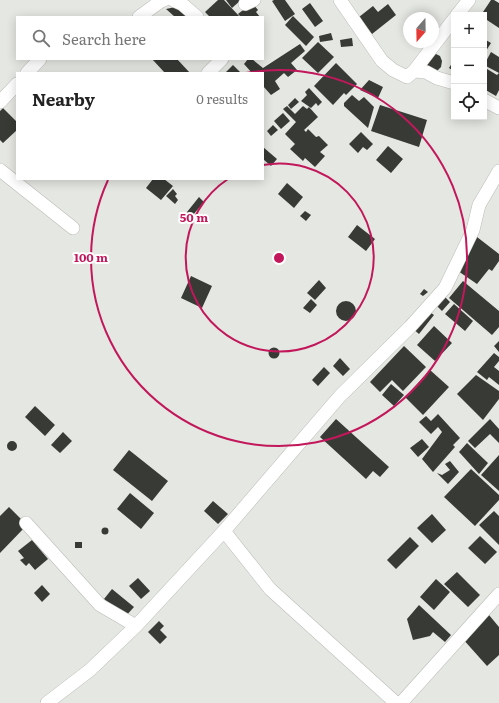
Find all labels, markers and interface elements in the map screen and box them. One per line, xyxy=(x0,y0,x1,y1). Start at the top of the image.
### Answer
north arrow xyxy=(403,12,439,48)
map controls xyxy=(451,12,487,120)
button: + xyxy=(451,12,487,48)
search box xyxy=(16,16,264,60)
icon: search xyxy=(30,27,52,49)
text: Search here xyxy=(62,27,146,50)
button: − xyxy=(451,48,487,84)
button: locate xyxy=(451,84,487,120)
text: Nearby xyxy=(32,86,95,111)
text: 0 results xyxy=(196,89,248,108)
text: 50 m xyxy=(180,208,208,226)
text: 100 m xyxy=(74,248,108,266)
centre of rings xyxy=(272,251,286,265)

